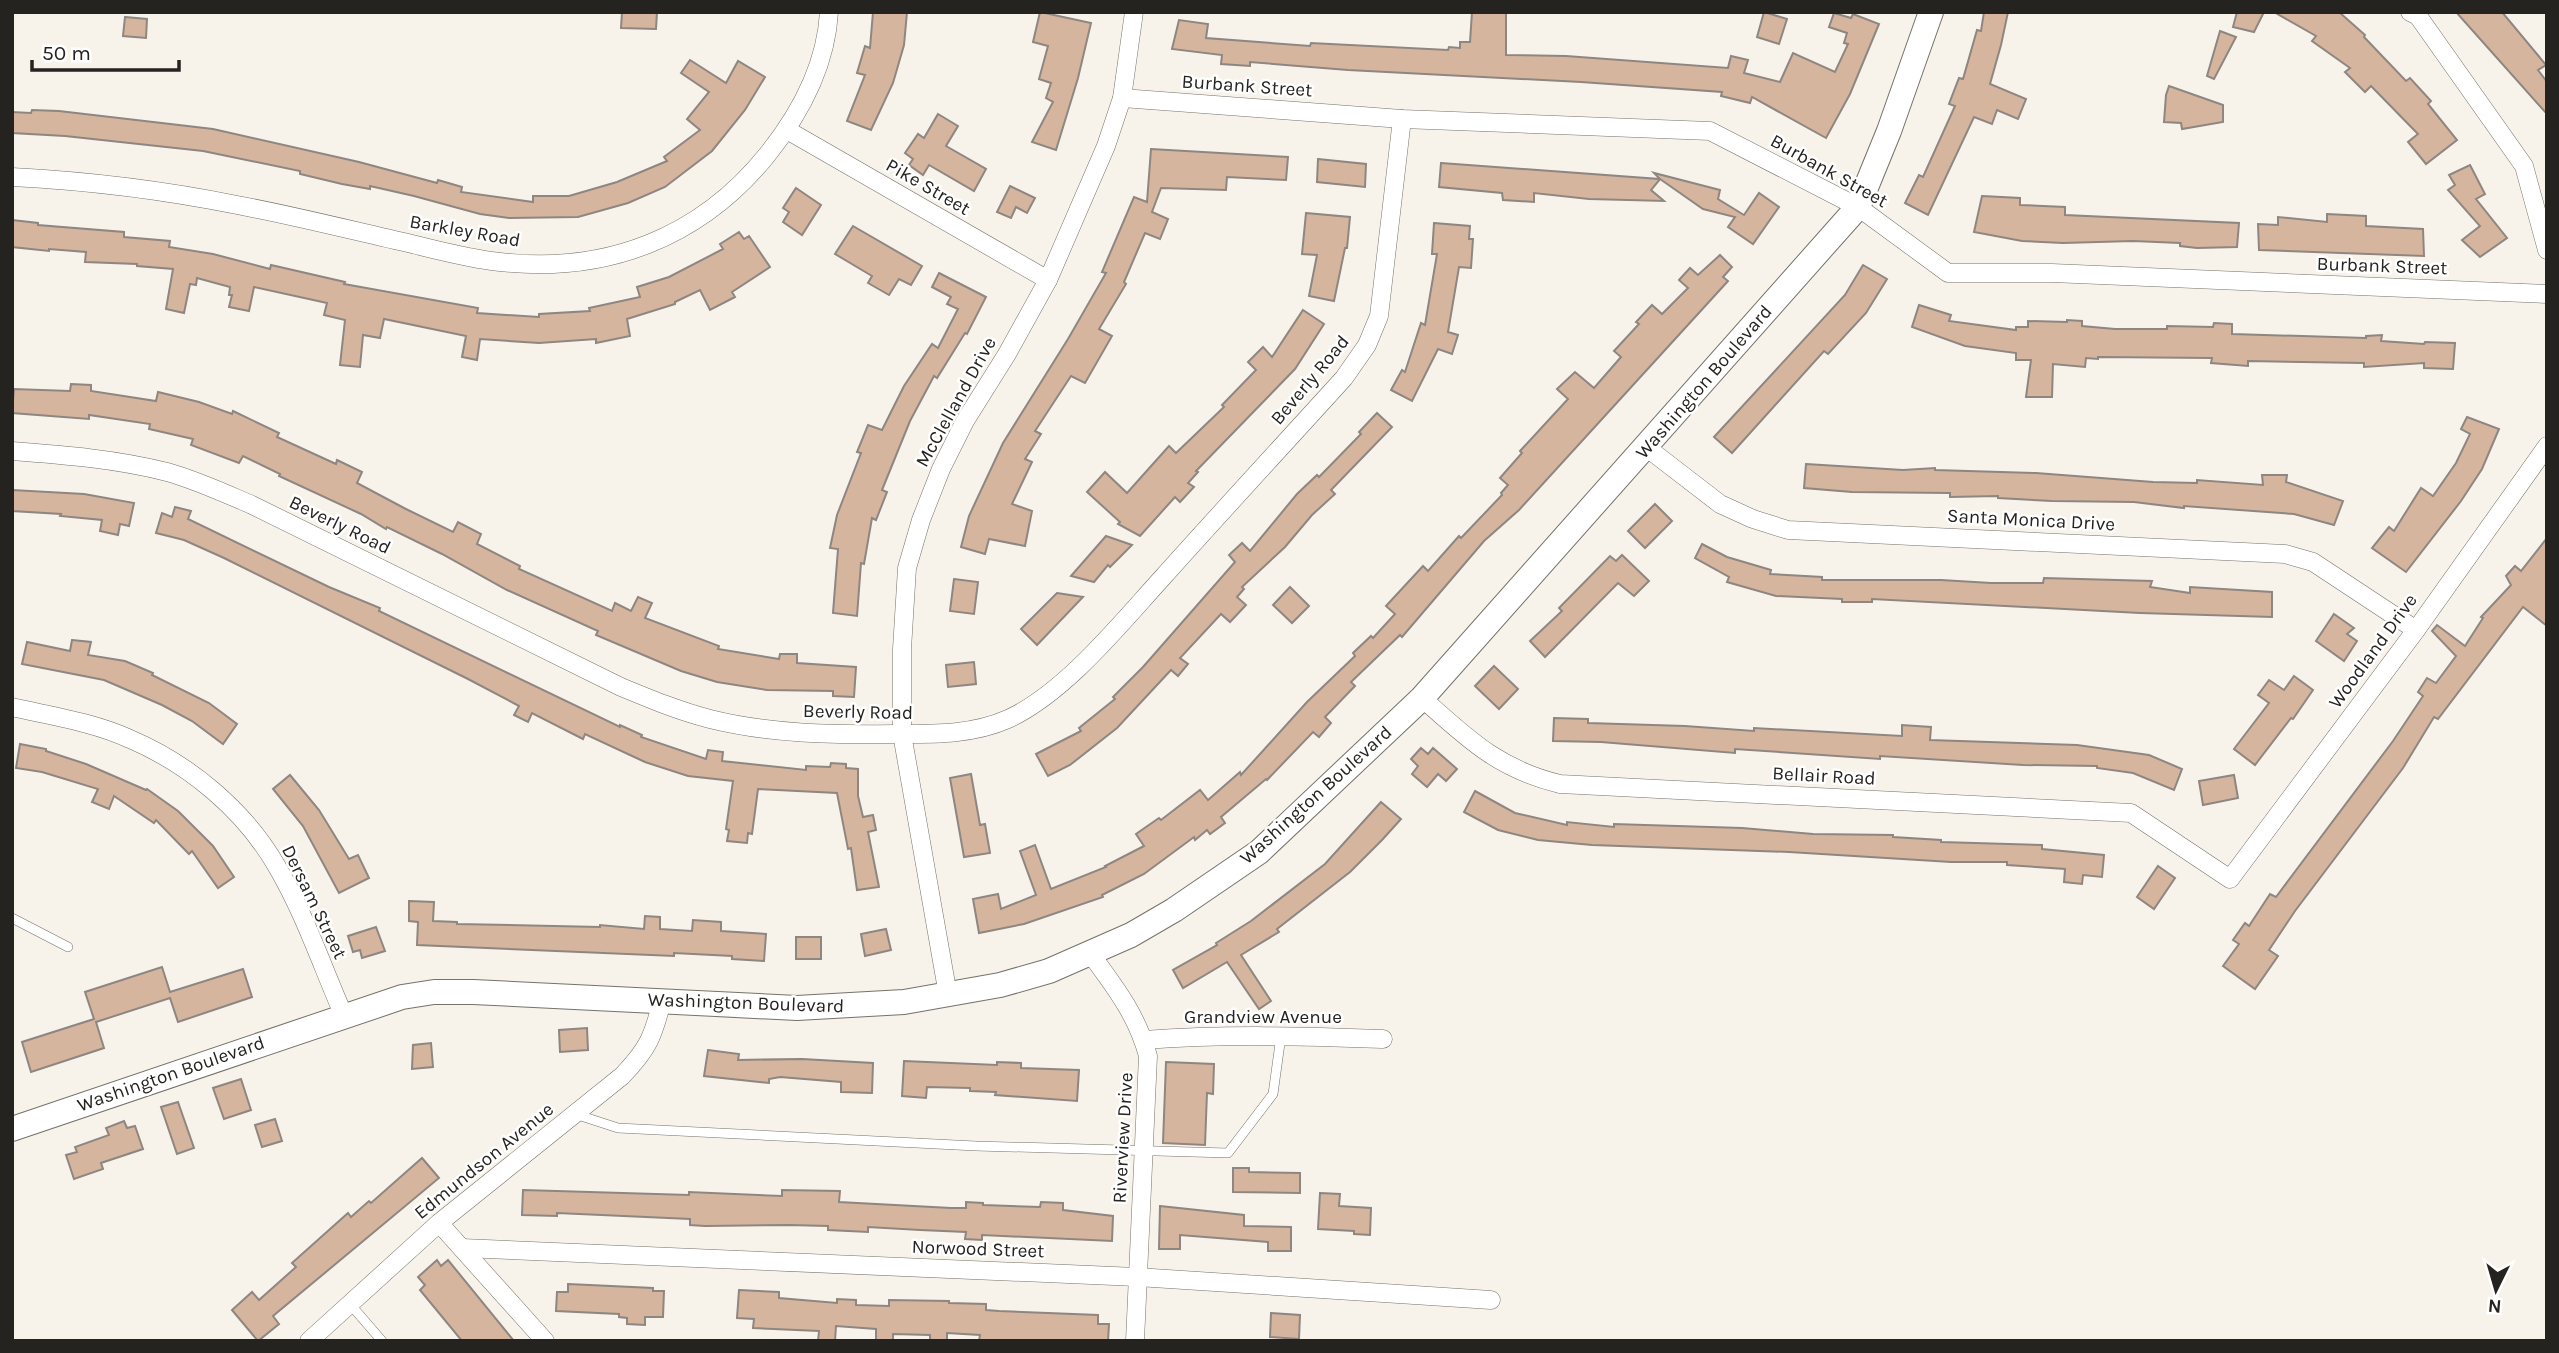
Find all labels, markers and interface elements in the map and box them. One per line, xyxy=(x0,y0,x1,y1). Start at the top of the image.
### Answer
scale bar xyxy=(32,28,178,72)
text: 50 m xyxy=(42,41,91,65)
street label: Burbank Street xyxy=(1181,70,1313,102)
street label: Burbank Street xyxy=(1766,130,1892,212)
street label: Pike Street xyxy=(882,154,974,220)
street label: Barkley Road xyxy=(408,210,522,252)
street label: Burbank Street xyxy=(2316,253,2448,279)
street label: Washington Boulevard xyxy=(1631,301,1777,463)
street label: Beverly Road xyxy=(1266,331,1354,429)
street label: McClelland Drive xyxy=(911,333,1001,471)
street label: Beverly Road xyxy=(286,491,394,559)
street label: Santa Monica Drive xyxy=(1946,505,2116,535)
street label: Woodland Drive xyxy=(2324,590,2422,712)
street label: Beverly Road xyxy=(803,700,913,724)
street label: Washington Boulevard xyxy=(1236,721,1396,869)
street label: Bellair Road xyxy=(1772,762,1876,790)
street label: Dersam Street xyxy=(277,841,351,963)
street label: Washington Boulevard xyxy=(647,989,845,1017)
street label: Grandview Avenue xyxy=(1184,1006,1342,1028)
street label: Washington Boulevard xyxy=(74,1032,268,1116)
street label: Riverview Drive xyxy=(1109,1072,1137,1204)
street label: Edmundson Avenue xyxy=(410,1098,558,1224)
street label: Norwood Street xyxy=(911,1236,1045,1262)
north arrow xyxy=(2461,1255,2531,1325)
text: N xyxy=(2487,1294,2502,1317)

